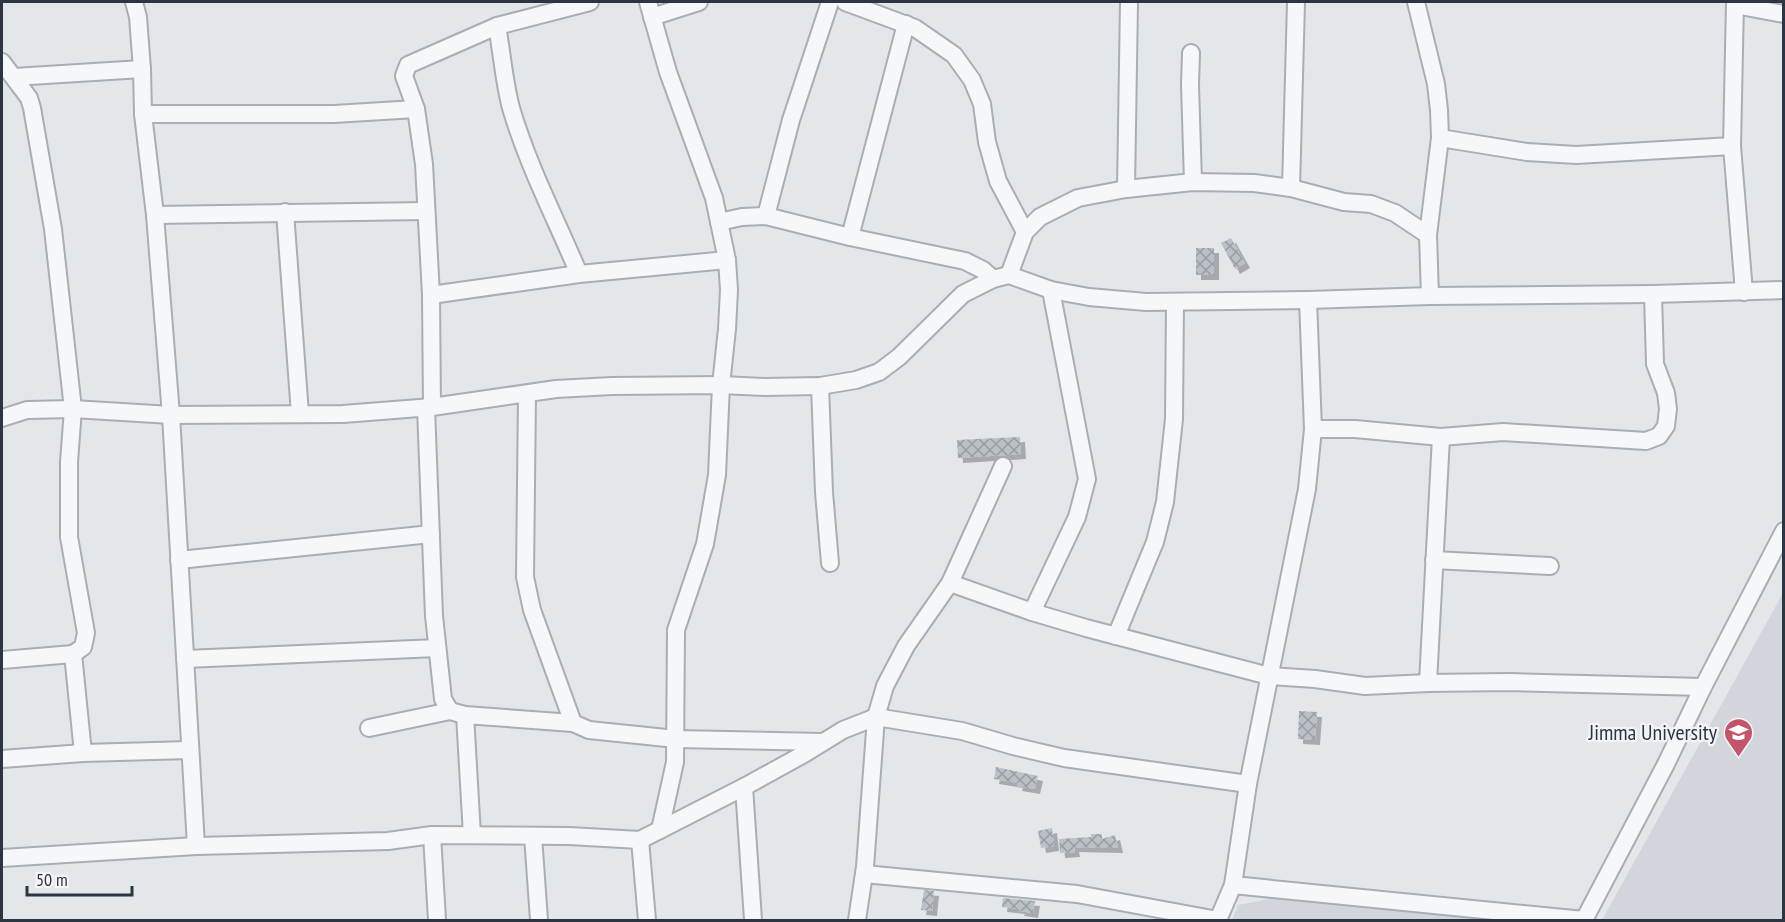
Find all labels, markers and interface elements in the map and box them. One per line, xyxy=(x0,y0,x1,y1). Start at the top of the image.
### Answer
school or university icon: Jimma University xyxy=(1722,716,1754,758)
place label: Jimma University xyxy=(1588,718,1718,746)
scale bar xyxy=(27,859,132,897)
text: 50 m xyxy=(36,868,68,891)

